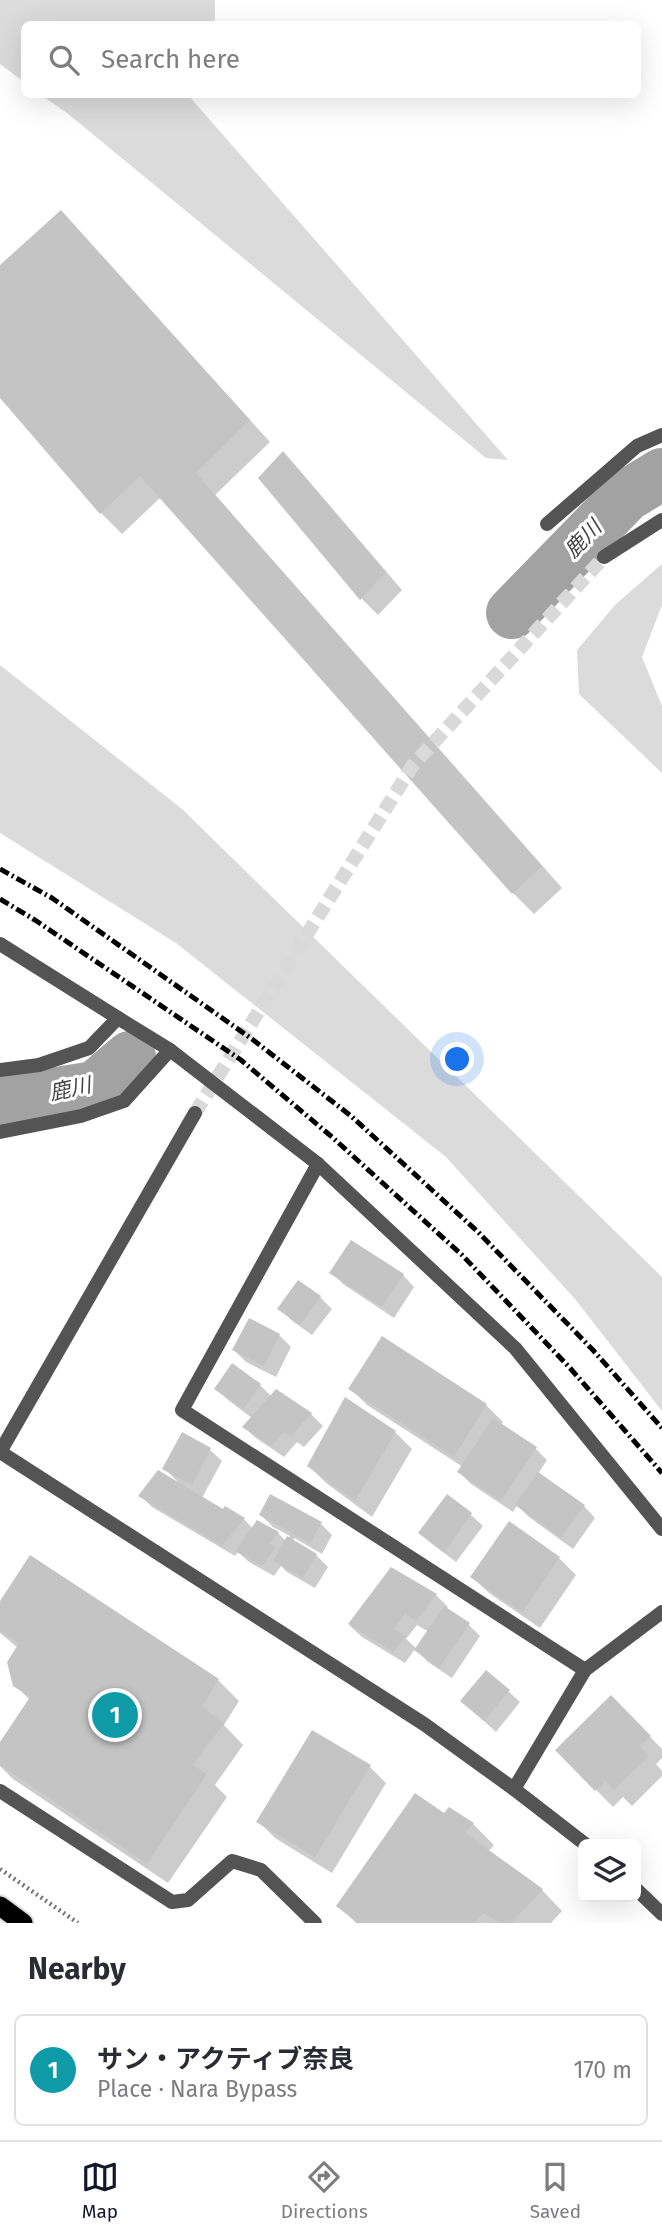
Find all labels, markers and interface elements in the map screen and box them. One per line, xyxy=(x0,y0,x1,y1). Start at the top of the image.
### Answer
search box xyxy=(21,21,641,98)
icon: search xyxy=(45,41,83,79)
text: Search here xyxy=(101,44,240,75)
water label: 鹿川 xyxy=(559,513,608,563)
your location xyxy=(440,1042,474,1076)
water label: 鹿川 xyxy=(47,1072,95,1106)
pin: 1 xyxy=(92,1689,138,1741)
map controls xyxy=(578,1839,641,1902)
button: layers xyxy=(578,1839,641,1902)
text: Nearby xyxy=(28,1951,126,1987)
text: サン・アクティブ奈良 xyxy=(97,2044,354,2075)
text: 1 xyxy=(48,2056,58,2084)
text: 170 m xyxy=(573,2056,632,2084)
text: Place · Nara Bypass xyxy=(97,2075,297,2103)
tab: Map xyxy=(81,2158,119,2223)
tab: Directions xyxy=(281,2158,368,2223)
tab: Saved xyxy=(530,2158,581,2223)

